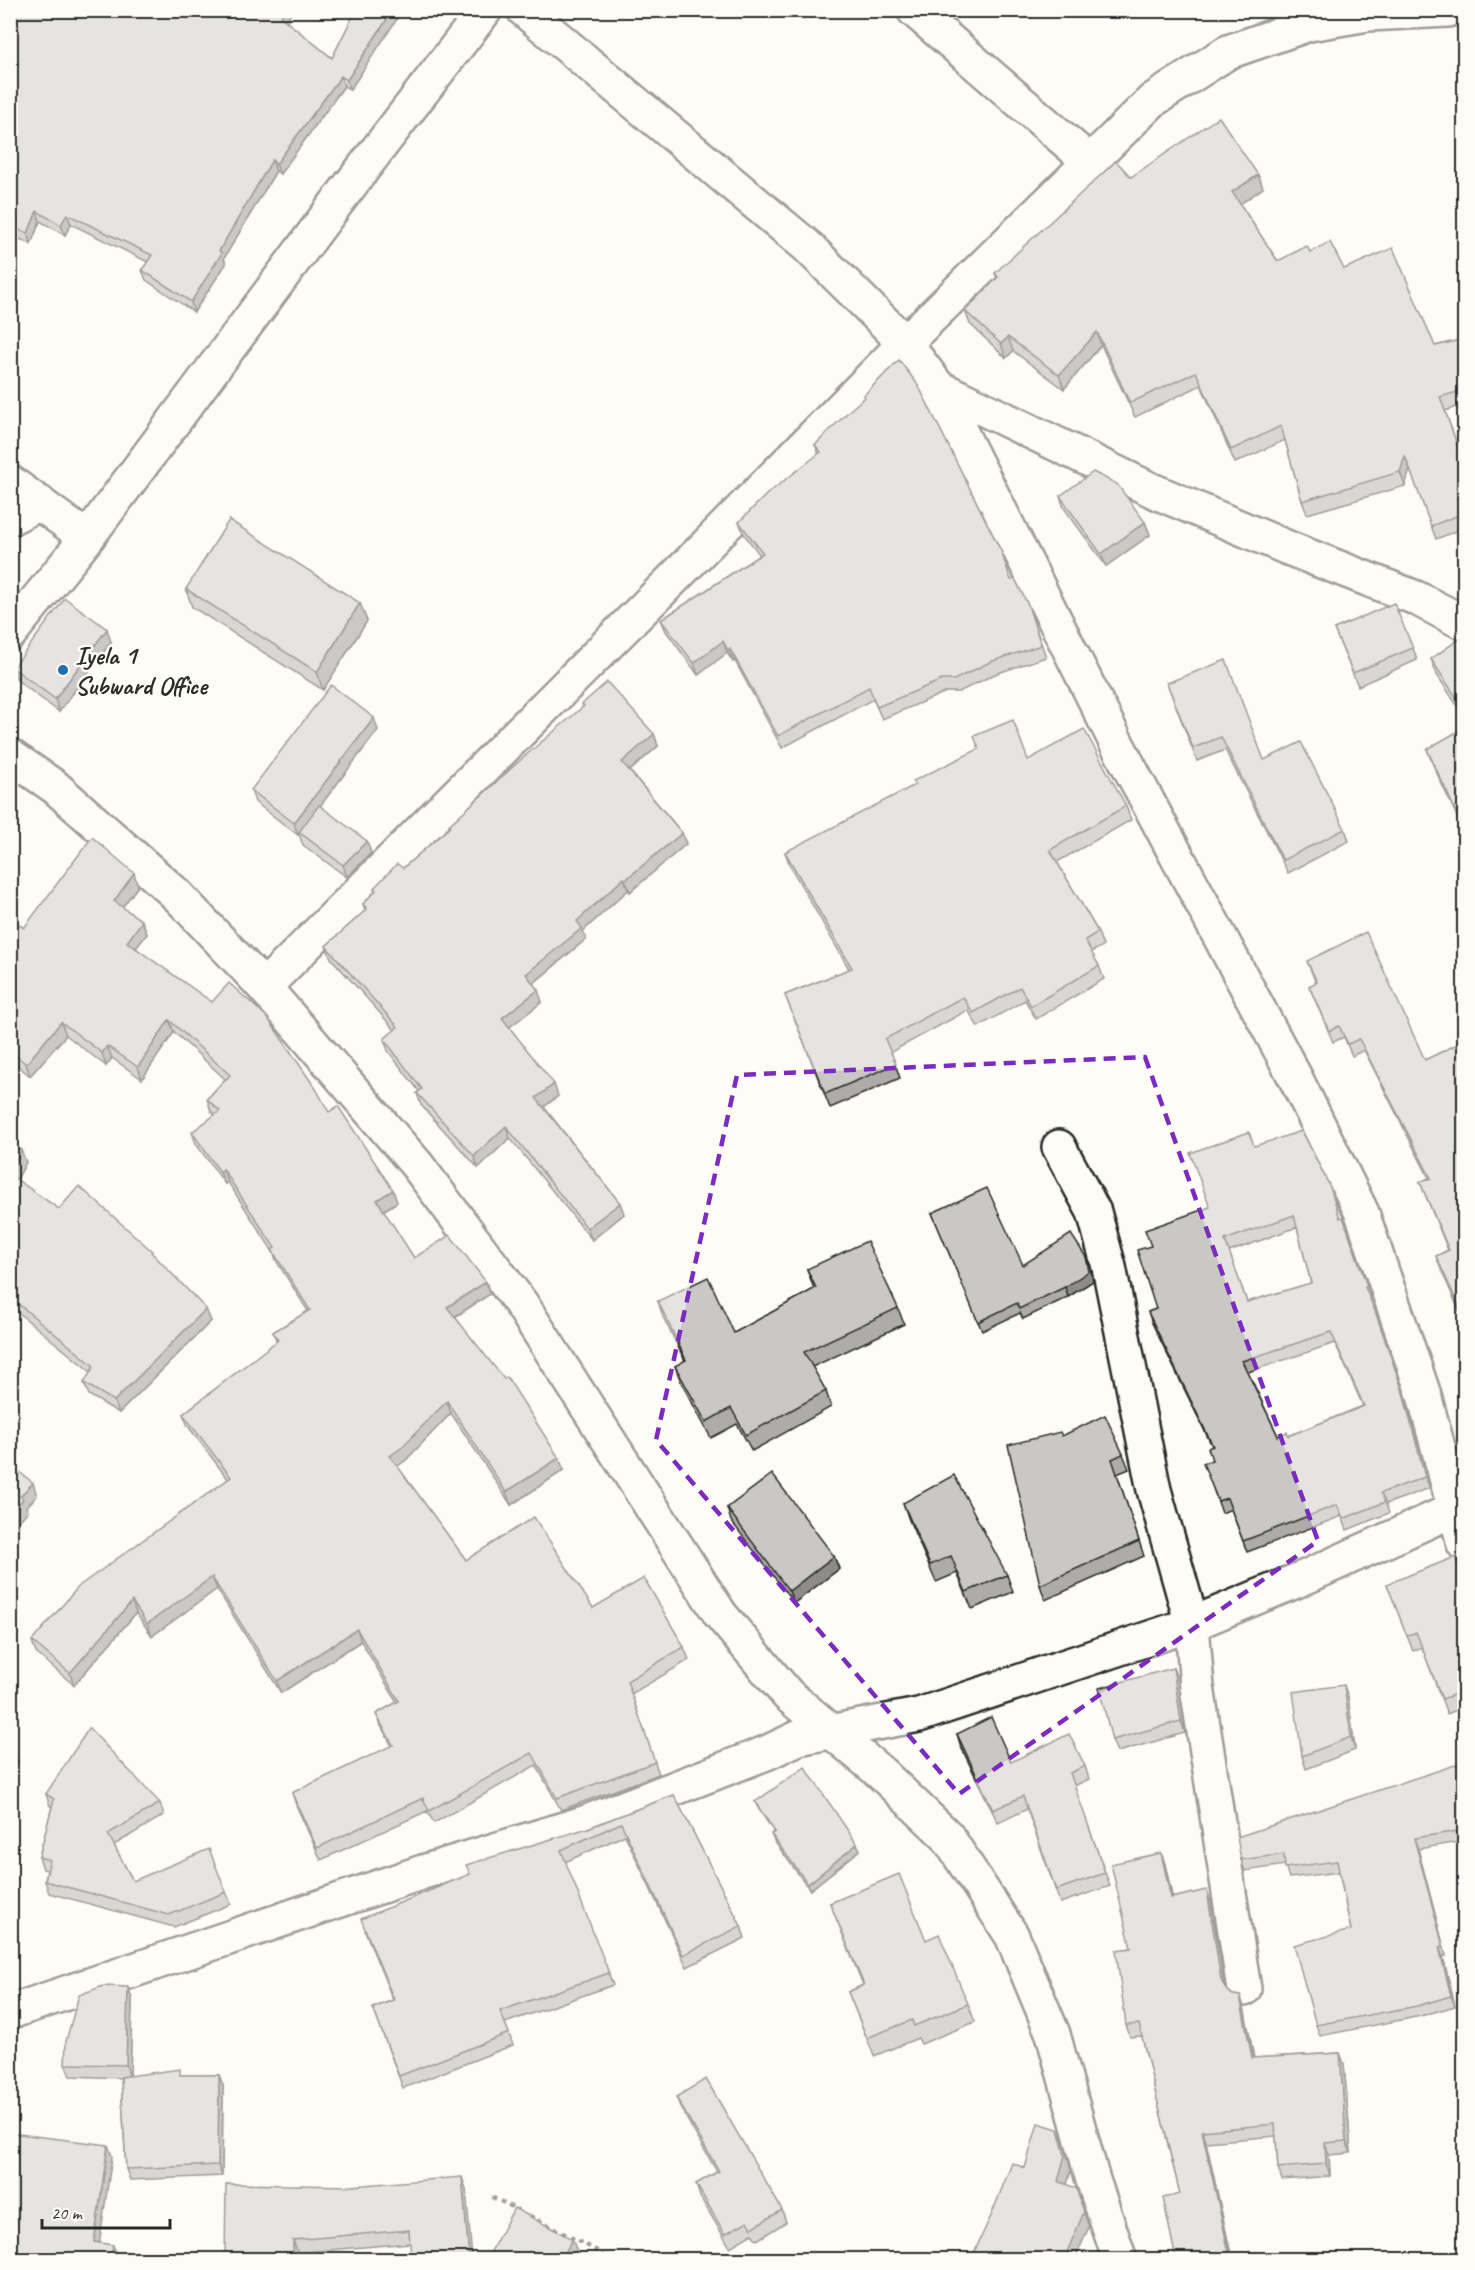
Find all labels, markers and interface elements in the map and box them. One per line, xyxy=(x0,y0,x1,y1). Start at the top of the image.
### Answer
place label: Iyela 1 Subward Office xyxy=(75,639,209,702)
marker: Iyela 1 Subward Office xyxy=(56,663,70,677)
scale bar xyxy=(42,2192,170,2230)
text: 20 m xyxy=(51,2202,84,2224)

